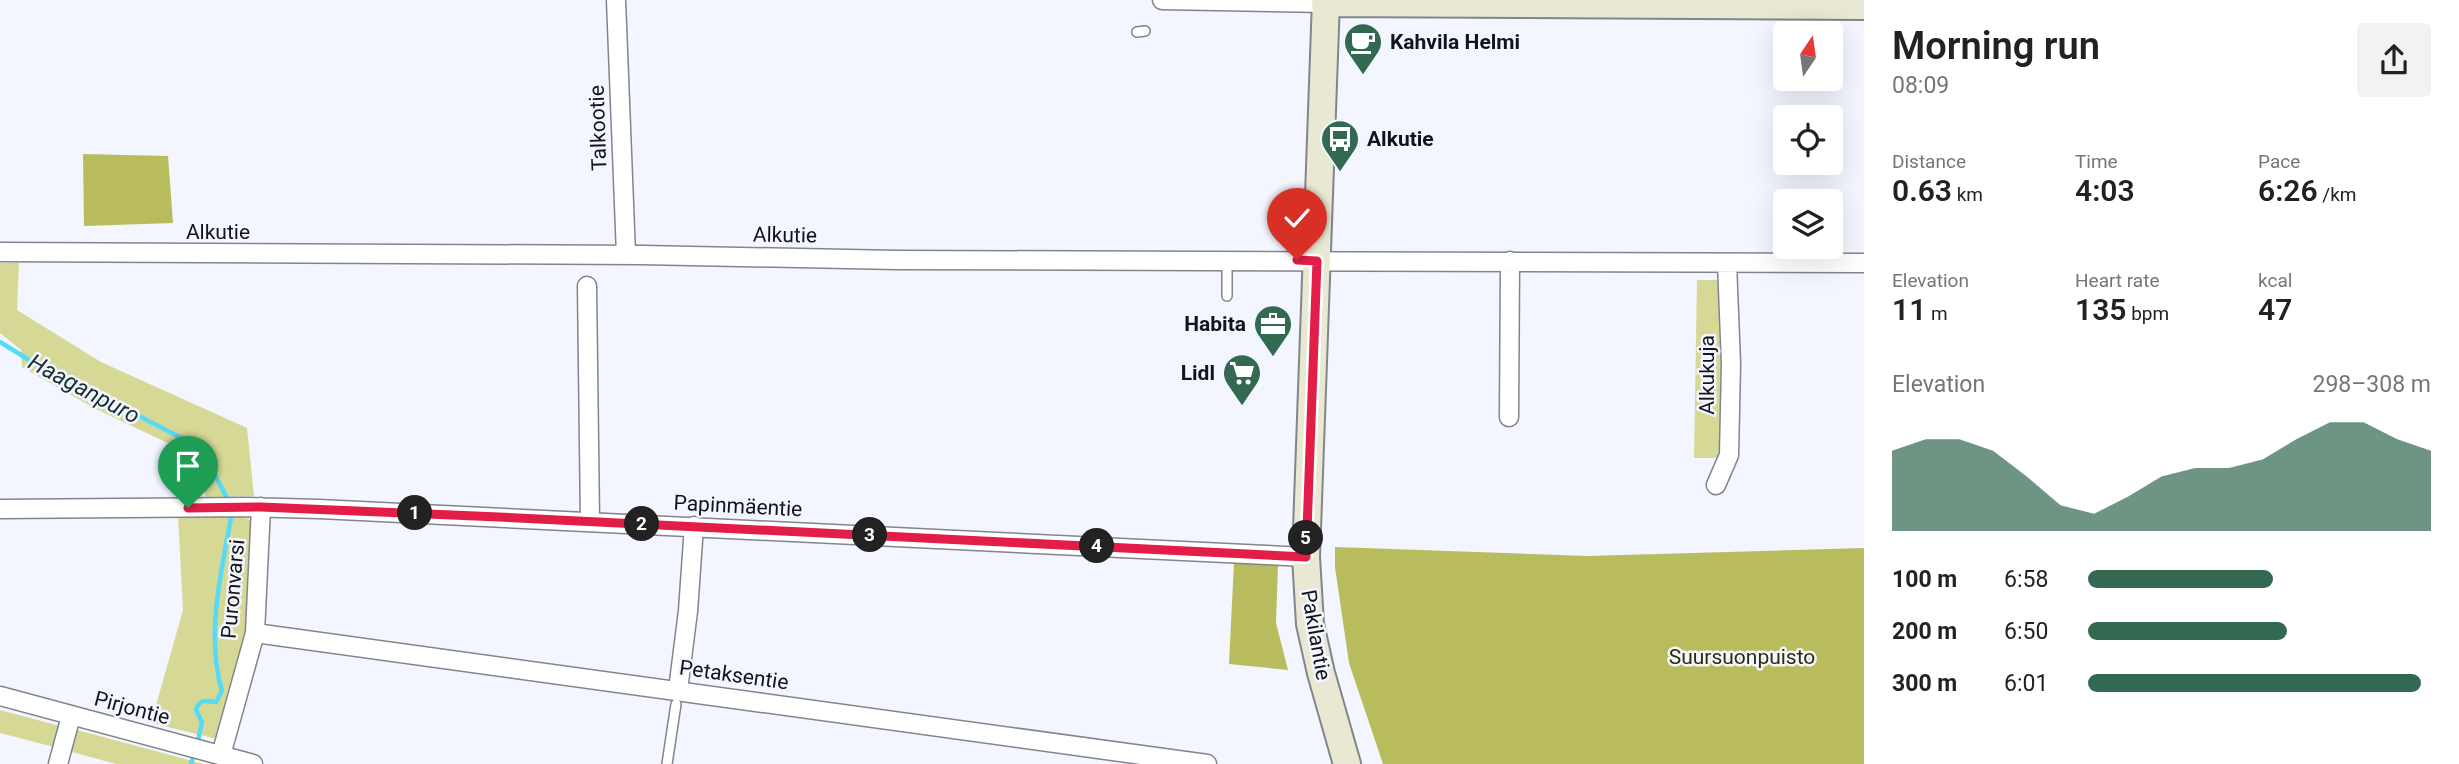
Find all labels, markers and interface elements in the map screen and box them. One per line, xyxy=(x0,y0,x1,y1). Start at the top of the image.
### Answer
cafe icon: Kahvila Helmi xyxy=(1342,21,1384,76)
north arrow xyxy=(1773,21,1843,91)
map controls xyxy=(1773,21,1843,259)
button: share xyxy=(2357,23,2431,97)
text: Morning run xyxy=(1892,24,2100,68)
place label: Kahvila Helmi xyxy=(1390,30,1520,54)
text: 08:09 xyxy=(1892,72,1949,99)
street label: Talkootie xyxy=(585,85,611,171)
button: locate xyxy=(1773,105,1843,175)
bus stop icon: Alkutie xyxy=(1319,118,1361,173)
place label: Alkutie xyxy=(1367,127,1434,151)
text: Distance xyxy=(1892,150,1966,173)
text: Time xyxy=(2075,150,2118,173)
text: Pace xyxy=(2258,150,2300,173)
text: 0.63 xyxy=(1892,173,1952,208)
text: 4:03 xyxy=(2075,173,2135,208)
text: 6:26 xyxy=(2258,173,2318,208)
text: km xyxy=(1952,183,1983,206)
text: /km xyxy=(2318,183,2356,206)
pin xyxy=(1267,188,1327,260)
button: layers xyxy=(1773,189,1843,259)
icon: check xyxy=(1278,199,1316,237)
street label: Alkutie xyxy=(186,220,250,244)
street label: Alkutie xyxy=(753,222,817,248)
text: Elevation xyxy=(1892,269,1969,292)
text: Heart rate xyxy=(2075,269,2160,292)
text: kcal xyxy=(2258,269,2292,292)
text: 11 xyxy=(1892,292,1926,327)
text: 135 xyxy=(2075,292,2126,327)
text: 47 xyxy=(2258,292,2292,327)
text: m xyxy=(1926,302,1948,325)
text: bpm xyxy=(2126,302,2169,325)
office icon: Habita xyxy=(1252,303,1294,358)
place label: Habita xyxy=(1184,312,1246,336)
street label: Alkukuja xyxy=(1695,335,1719,415)
water label: Haaganpuro xyxy=(24,348,144,430)
supermarket icon: Lidl xyxy=(1221,352,1263,407)
place label: Lidl xyxy=(1181,361,1215,385)
text: Elevation xyxy=(1892,371,1985,398)
text: 298–308 m xyxy=(2312,371,2431,398)
pin xyxy=(158,436,218,508)
icon: arrive xyxy=(169,447,207,485)
street label: Papinmäentie xyxy=(673,491,803,521)
pin: 1 xyxy=(398,496,432,530)
text: 1 xyxy=(409,501,420,524)
pin: 2 xyxy=(624,506,660,542)
text: 2 xyxy=(636,512,647,535)
pin: 3 xyxy=(852,518,888,552)
pin: 5 xyxy=(1288,520,1324,556)
text: 3 xyxy=(864,523,875,546)
text: 5 xyxy=(1300,526,1311,549)
pin: 4 xyxy=(1080,528,1114,564)
text: 4 xyxy=(1091,534,1102,557)
street label: Puronvarsi xyxy=(217,538,249,640)
text: 100 m xyxy=(1892,566,1957,593)
text: 6:58 xyxy=(2004,566,2048,593)
street label: Pakilantie xyxy=(1296,588,1336,682)
text: 200 m xyxy=(1892,618,1957,645)
text: 6:50 xyxy=(2004,618,2048,645)
park label: Suursuonpuisto xyxy=(1669,645,1815,669)
street label: Petaksentie xyxy=(678,655,790,695)
text: 300 m xyxy=(1892,670,1957,697)
text: 6:01 xyxy=(2004,670,2048,697)
street label: Pirjontie xyxy=(92,686,172,730)

